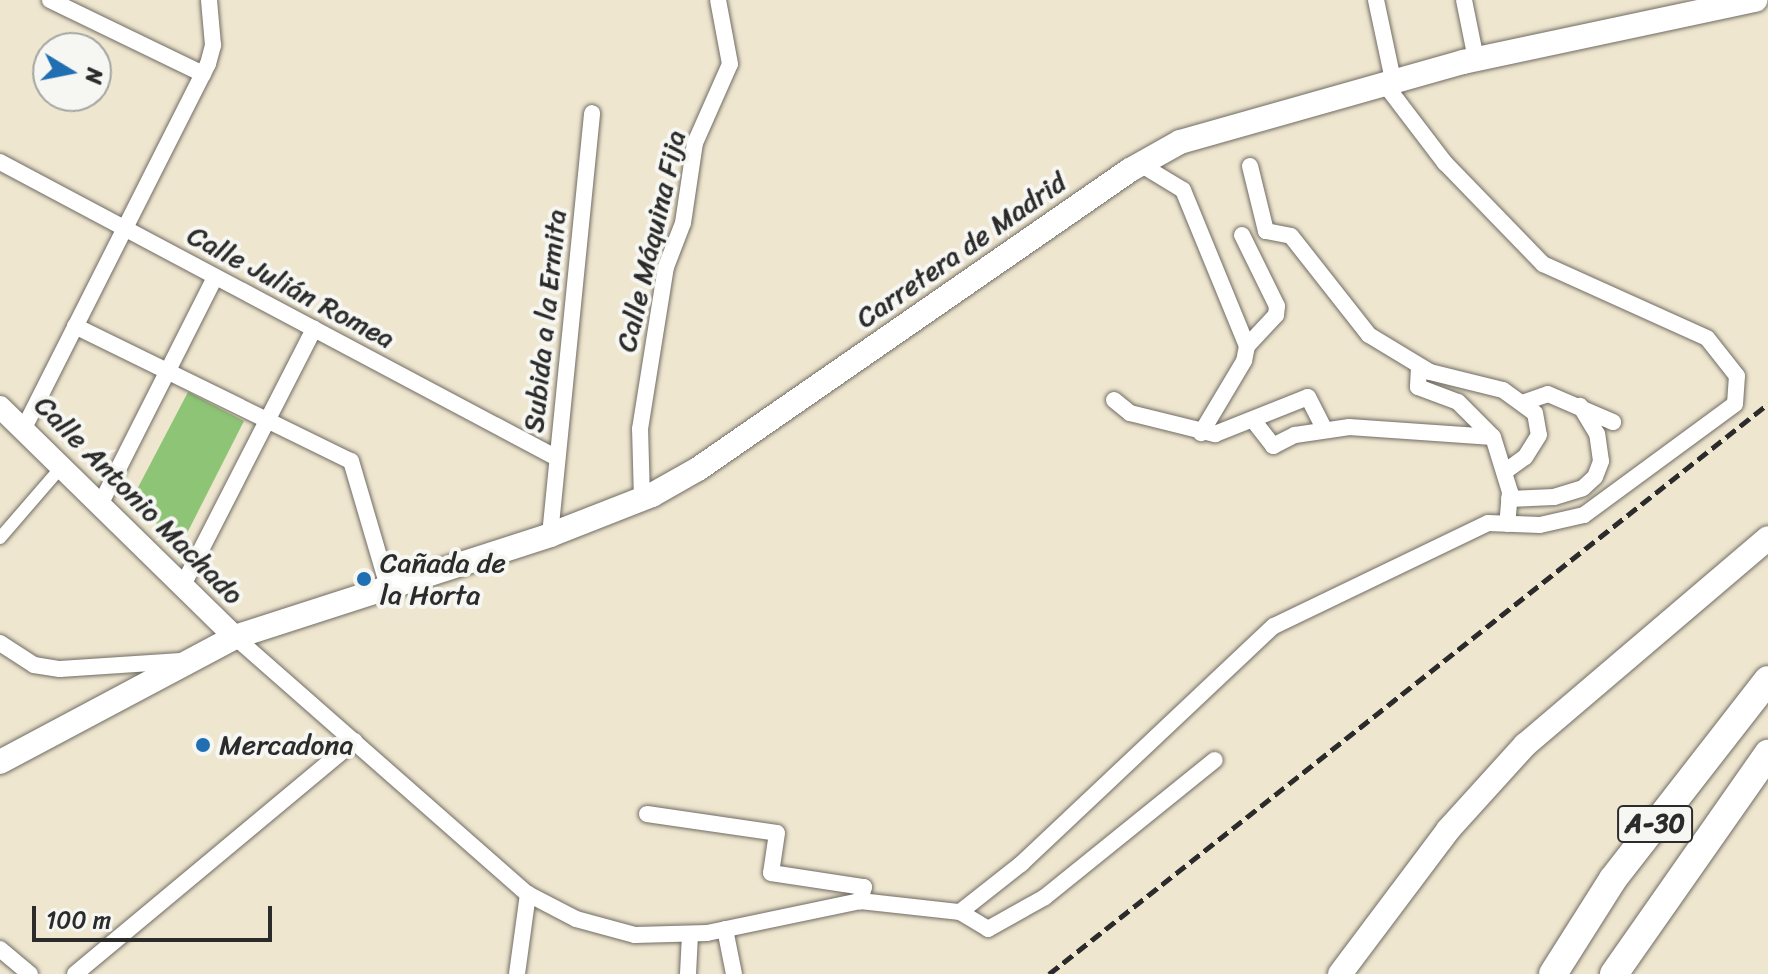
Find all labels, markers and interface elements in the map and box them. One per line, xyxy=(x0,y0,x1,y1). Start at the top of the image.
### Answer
north arrow xyxy=(32,32,112,112)
text: N xyxy=(74,65,115,87)
street label: Calle Máquina Fija xyxy=(609,128,693,354)
street label: Carretera de Madrid xyxy=(850,165,1072,335)
street label: Subida a la Ermita xyxy=(517,208,573,434)
street label: Calle Julián Romea xyxy=(181,218,401,356)
street label: Calle Antonio Machado xyxy=(28,389,250,611)
place label: Cañada de la Horta xyxy=(380,546,506,612)
marker: Cañada de la Horta xyxy=(355,570,373,588)
place label: Mercadona xyxy=(219,728,354,762)
marker: Mercadona xyxy=(194,736,212,754)
road number: A-30 xyxy=(1617,802,1693,846)
scale bar xyxy=(36,890,276,940)
text: 100 m xyxy=(46,899,111,941)

